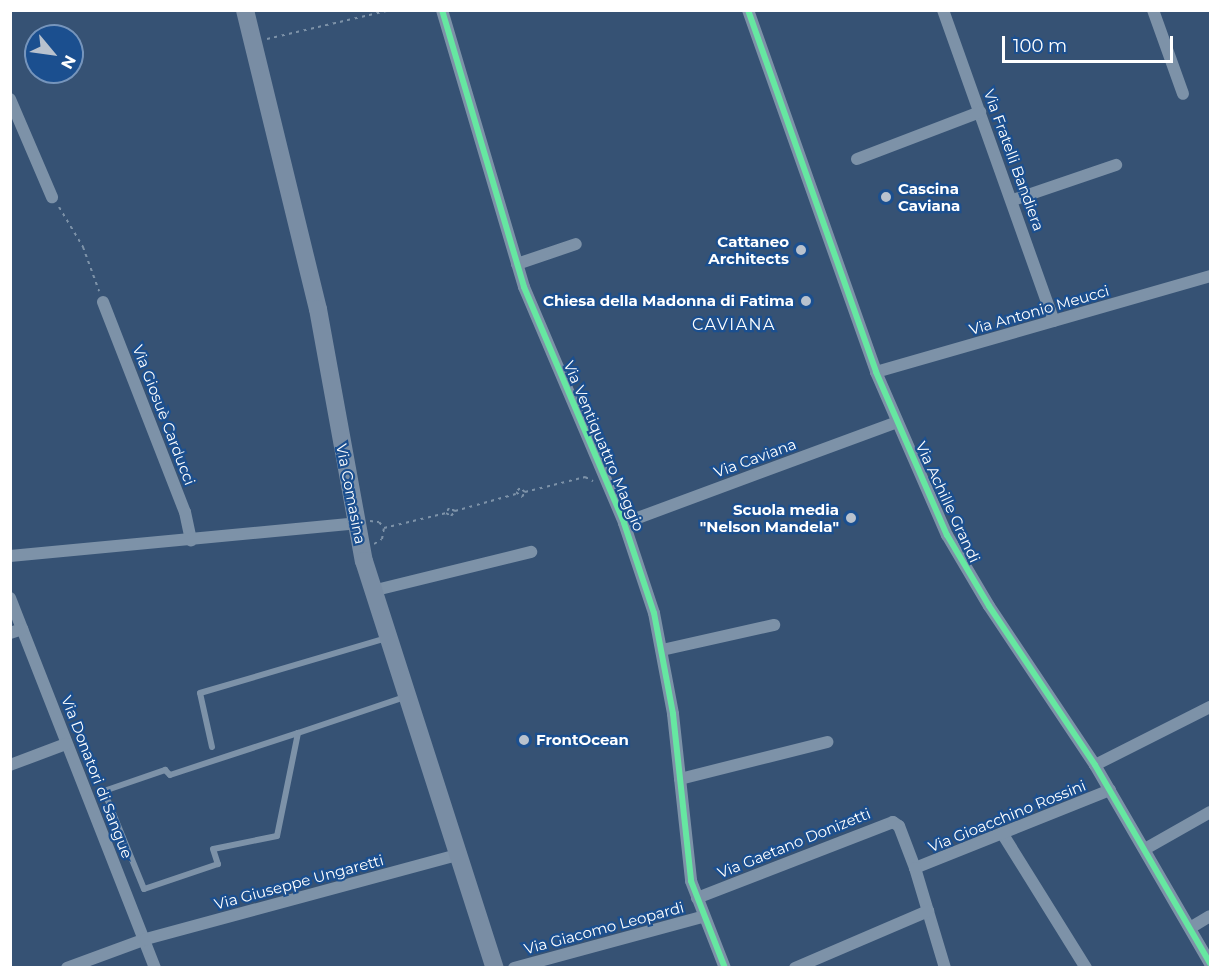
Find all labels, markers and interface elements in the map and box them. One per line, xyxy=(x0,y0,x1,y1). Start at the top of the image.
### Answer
north arrow xyxy=(24,24,84,84)
scale bar xyxy=(1005,24,1176,62)
text: 100 m xyxy=(1013,35,1067,57)
text: N xyxy=(57,52,80,72)
street label: Via Fratelli Bandiera xyxy=(980,87,1048,233)
place label: Cascina Caviana xyxy=(898,179,960,214)
marker: Cascina Caviana xyxy=(879,190,893,204)
place label: Cattaneo Architects xyxy=(708,232,789,267)
marker: Cattaneo Architects xyxy=(794,243,808,257)
street label: Via Antonio Meucci xyxy=(967,281,1111,339)
place label: Chiesa della Madonna di Fatima xyxy=(543,292,794,310)
marker: Chiesa della Madonna di Fatima xyxy=(799,294,813,308)
district label: CAVIANA xyxy=(692,315,776,335)
street label: Via Giosuè Carducci xyxy=(129,342,199,488)
street label: Via Ventiquattro Maggio xyxy=(560,358,648,534)
street label: Via Caviana xyxy=(711,435,799,481)
street label: Via Achille Grandi xyxy=(912,439,984,565)
street label: Via Comasina xyxy=(332,442,370,546)
place label: Scuola media "Nelson Mandela" xyxy=(700,500,839,535)
marker: Scuola media "Nelson Mandela" xyxy=(844,511,858,525)
street label: Via Donatori di Sangue xyxy=(58,693,136,861)
place label: FrontOcean xyxy=(536,731,629,749)
marker: FrontOcean xyxy=(517,733,531,747)
street label: Via Gioacchino Rossini xyxy=(926,776,1088,856)
street label: Via Gaetano Donizetti xyxy=(715,804,873,882)
street label: Via Giuseppe Ungaretti xyxy=(212,851,386,913)
street label: Via Giacomo Leopardi xyxy=(522,898,686,958)

